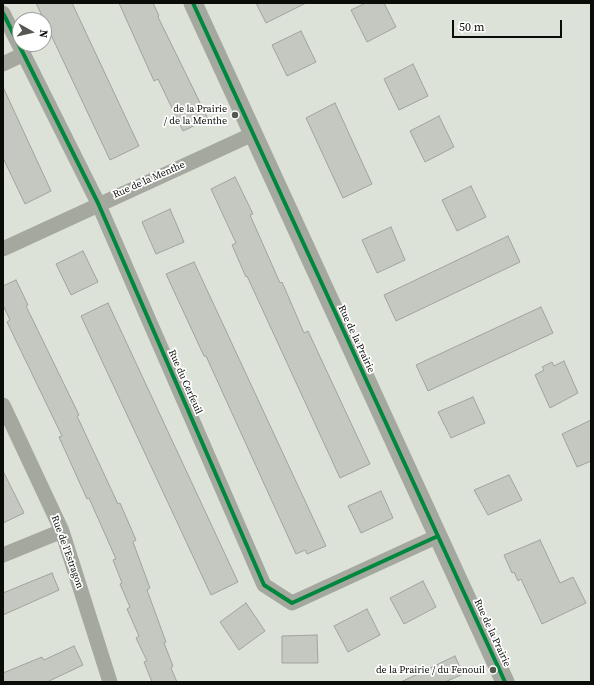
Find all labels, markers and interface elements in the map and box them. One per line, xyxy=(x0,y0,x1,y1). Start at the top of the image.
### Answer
north arrow xyxy=(12,12,52,52)
scale bar xyxy=(454,12,564,38)
text: 50 m xyxy=(459,19,485,35)
text: N xyxy=(35,29,51,39)
place label: de la Prairie / de la Menthe xyxy=(164,103,227,126)
marker: de la Prairie / de la Menthe xyxy=(230,110,240,120)
street label: Rue de la Menthe xyxy=(111,159,187,201)
street label: Rue de la Prairie xyxy=(335,303,377,375)
street label: Rue du Cerfeuil xyxy=(165,348,205,416)
street label: Rue de l'Estragon xyxy=(48,514,86,590)
street label: Rue de la Prairie xyxy=(471,597,513,669)
place label: de la Prairie / du Fenouil xyxy=(376,664,485,676)
marker: de la Prairie / du Fenouil xyxy=(488,665,498,675)

